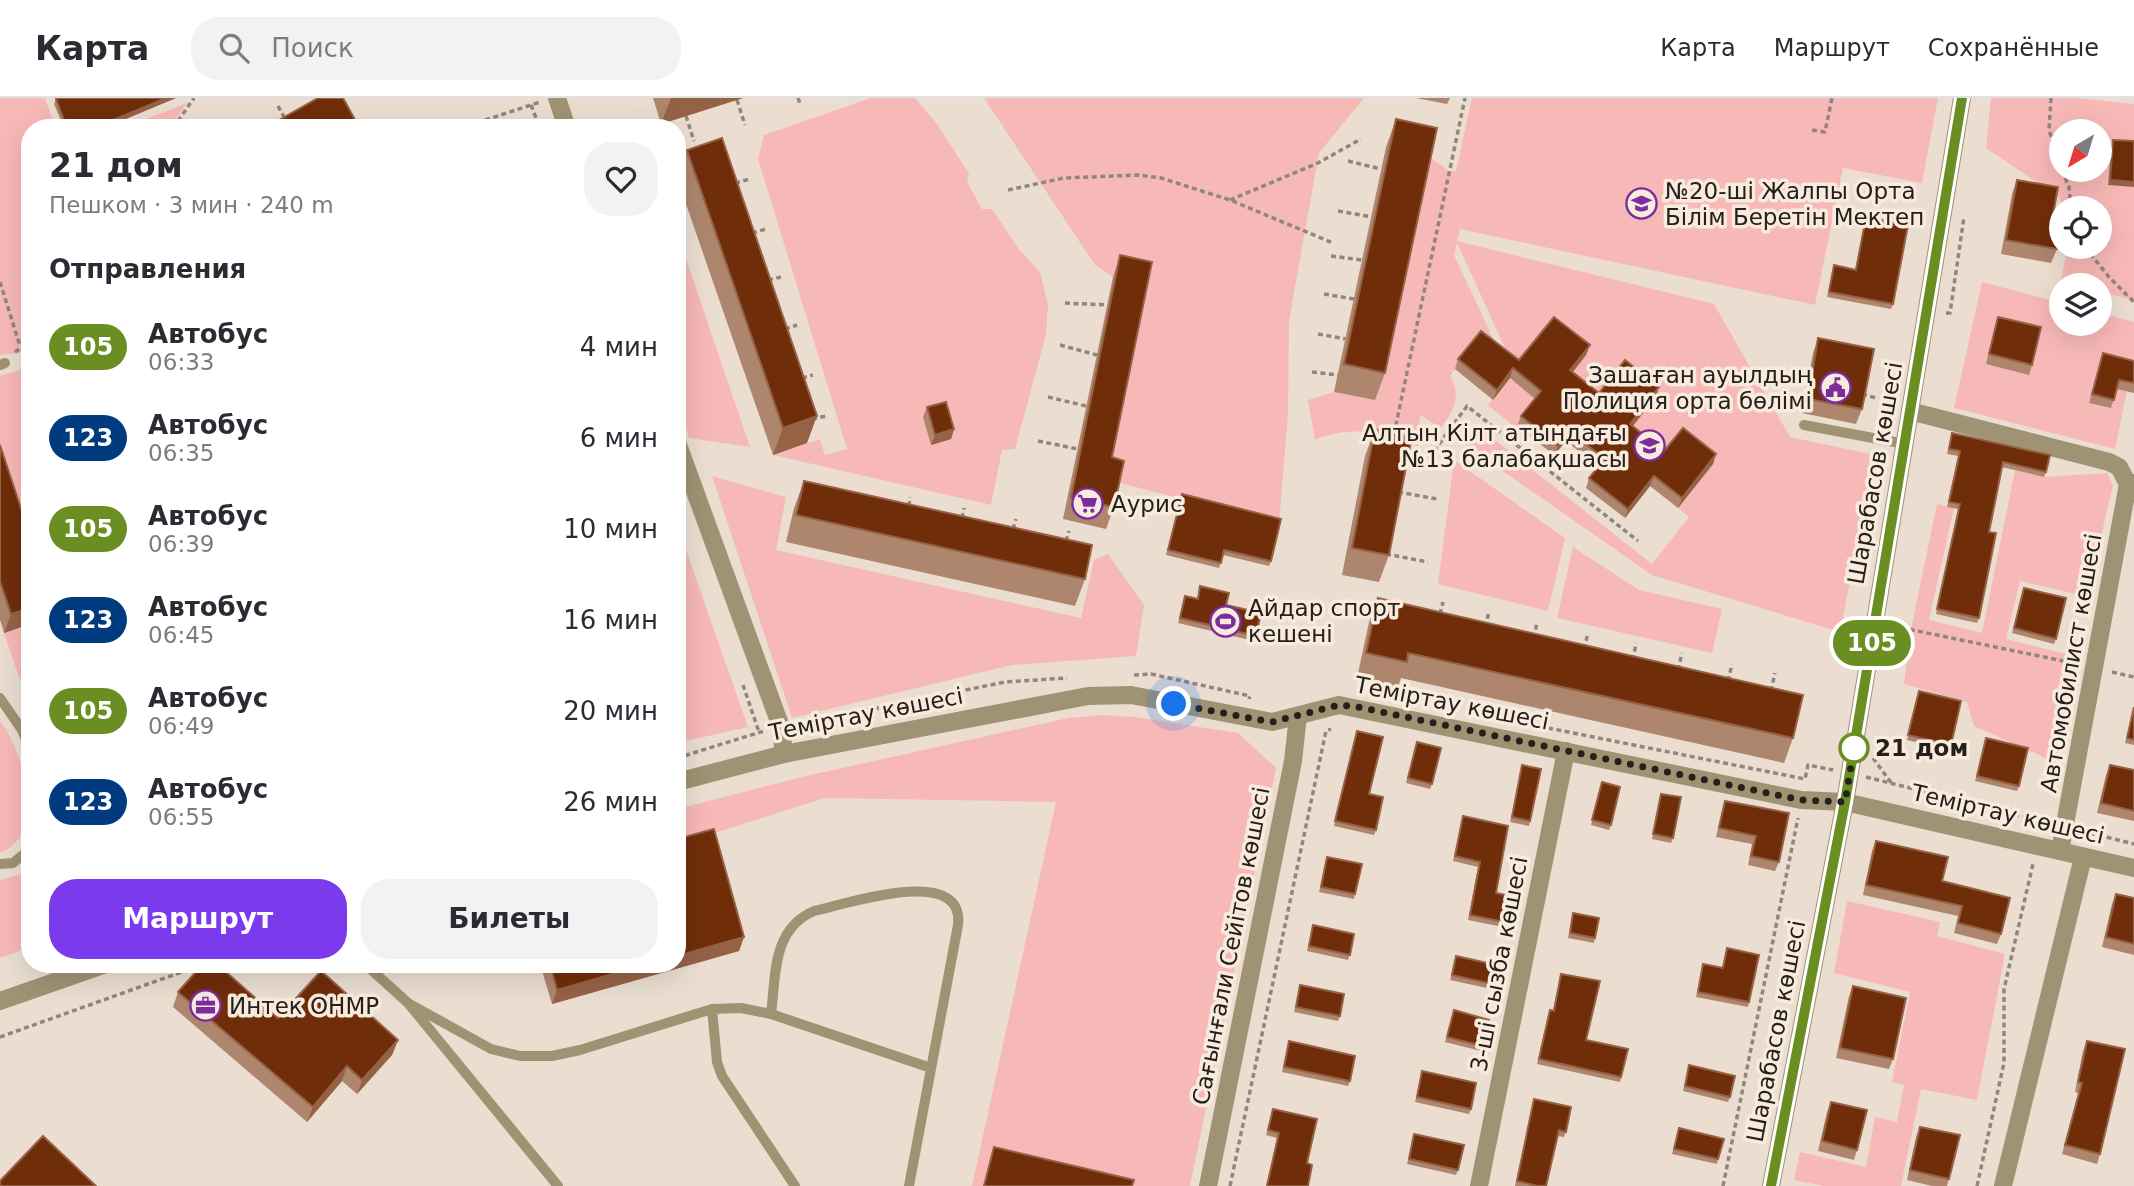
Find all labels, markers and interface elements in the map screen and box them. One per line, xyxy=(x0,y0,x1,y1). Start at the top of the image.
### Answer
search box xyxy=(191,17,681,80)
text: Карта xyxy=(35,29,149,68)
icon: search xyxy=(215,29,253,67)
text: Поиск xyxy=(271,33,354,63)
text: Карта xyxy=(1660,34,1736,62)
text: Маршрут xyxy=(1774,34,1890,62)
text: Сохранённые xyxy=(1928,34,2099,62)
north arrow xyxy=(2049,119,2112,182)
map controls xyxy=(2049,119,2112,336)
button: heart xyxy=(584,142,658,216)
text: 21 дом xyxy=(49,146,183,185)
place label: №20-ші Жалпы Орта Білім Беретін Мектеп xyxy=(1665,178,1924,230)
school or university icon: №20-ші Жалпы Орта Білім Беретін Мектеп xyxy=(1625,187,1659,221)
text: Пешком · 3 мин · 240 m xyxy=(49,192,334,218)
button: locate xyxy=(2049,196,2112,259)
text: Отправления xyxy=(49,254,246,284)
button: layers xyxy=(2049,273,2112,336)
text: Автобус xyxy=(148,319,268,349)
text: 4 мин xyxy=(580,332,658,362)
text: 105 xyxy=(63,333,113,361)
text: 06:33 xyxy=(148,349,214,375)
street label: Шарабасов көшесі xyxy=(1843,360,1907,586)
place label: Зашаған ауылдың Полиция орта бөлімі xyxy=(1563,362,1813,414)
public building icon: Зашаған ауылдың Полиция орта бөлімі xyxy=(1818,371,1852,405)
text: Автобус xyxy=(148,410,268,440)
place label: Алтын Кілт атындағы №13 балабақшасы xyxy=(1362,420,1627,472)
text: 6 мин xyxy=(580,423,658,453)
text: 123 xyxy=(63,424,113,452)
school or university icon: Алтын Кілт атындағы №13 балабақшасы xyxy=(1633,429,1667,463)
text: 06:35 xyxy=(148,440,214,466)
supermarket icon: Аурис xyxy=(1071,487,1105,521)
place label: Аурис xyxy=(1111,491,1183,517)
text: Автобус xyxy=(148,501,268,531)
text: 10 мин xyxy=(563,514,658,544)
text: 105 xyxy=(63,515,113,543)
text: 06:39 xyxy=(148,531,214,557)
street label: Автомобилист көшесі xyxy=(2035,531,2107,795)
text: Автобус xyxy=(148,592,268,622)
place label: Айдар спорт кешені xyxy=(1248,595,1400,647)
sports icon: Айдар спорт кешені xyxy=(1208,604,1242,638)
text: 16 мин xyxy=(563,605,658,635)
text: 123 xyxy=(63,606,113,634)
line badge: 105 xyxy=(1832,620,1912,666)
text: 06:45 xyxy=(148,622,214,648)
text: 105 xyxy=(1847,629,1897,657)
street label: Теміртау көшесі xyxy=(1352,671,1551,735)
street label: Теміртау көшесі xyxy=(766,682,965,746)
text: Автобус xyxy=(148,683,268,713)
your location xyxy=(1156,686,1191,721)
text: 20 мин xyxy=(563,696,658,726)
text: 105 xyxy=(63,697,113,725)
text: 06:49 xyxy=(148,713,214,739)
marker: 21 дом xyxy=(1839,733,1869,763)
place label: 21 дом xyxy=(1875,735,1968,761)
text: Автобус xyxy=(148,774,268,804)
street label: Теміртау көшесі xyxy=(1908,779,2107,849)
street label: Сағынғали Сейітов көшесі xyxy=(1187,785,1275,1107)
text: 26 мин xyxy=(563,787,658,817)
text: 123 xyxy=(63,788,113,816)
text: 06:55 xyxy=(148,804,214,830)
street label: 3-ші сызба көшесі xyxy=(1465,854,1533,1074)
button: Маршрут xyxy=(49,879,347,959)
button: Билеты xyxy=(361,879,658,959)
street label: Шарабасов көшесі xyxy=(1742,918,1810,1144)
office icon: Интек ОНМР xyxy=(189,989,223,1023)
place label: Интек ОНМР xyxy=(229,993,379,1019)

